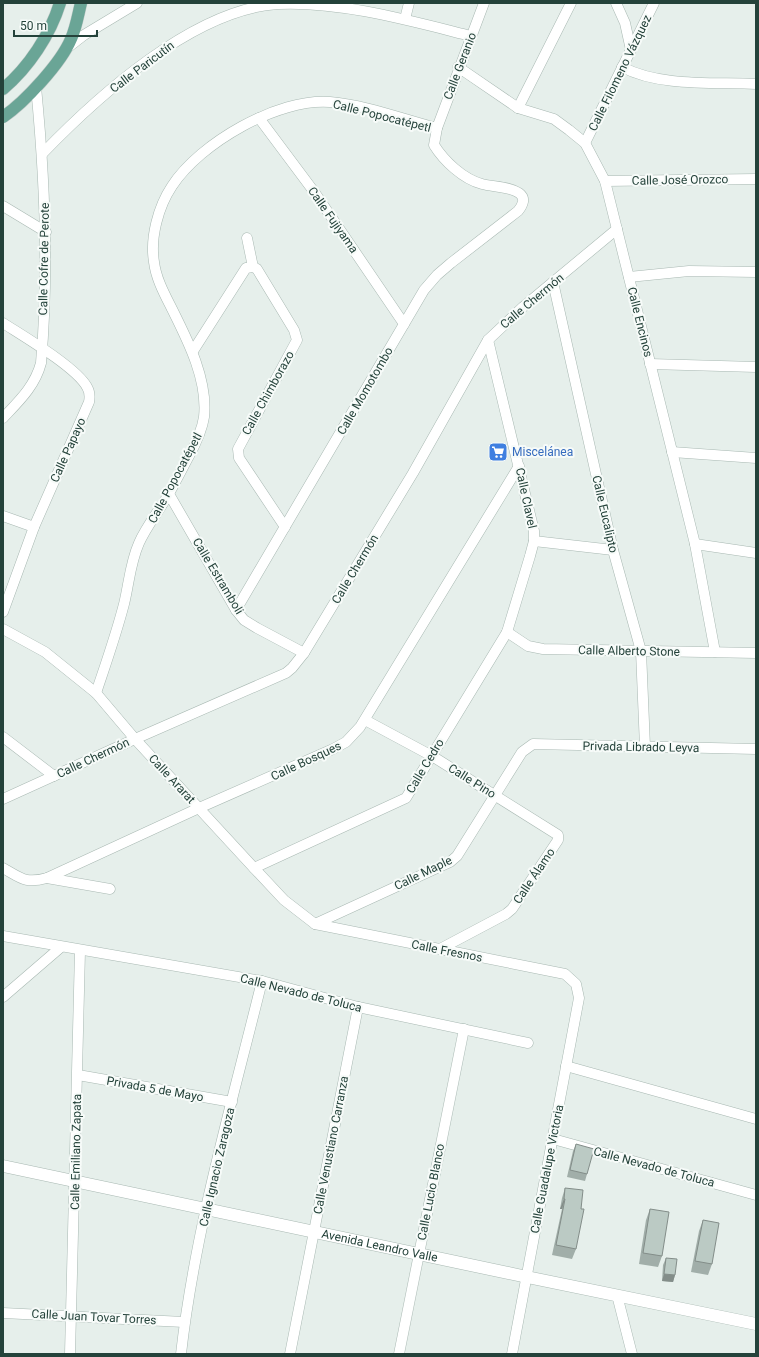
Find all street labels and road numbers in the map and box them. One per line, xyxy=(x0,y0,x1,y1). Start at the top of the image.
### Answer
street label: Calle Filomeno Vázquez xyxy=(586,13,654,133)
street label: Calle Geranio xyxy=(441,30,479,102)
street label: Calle Paricutín xyxy=(107,38,177,96)
street label: Calle Popocatépetl xyxy=(332,97,432,135)
street label: Calle José Orozco xyxy=(632,172,728,188)
street label: Calle Fujiyama xyxy=(305,184,361,256)
street label: Calle Cofre de Perote xyxy=(36,203,52,315)
street label: Calle Chermón xyxy=(497,270,567,332)
street label: Calle Encinos xyxy=(625,285,655,359)
street label: Calle Momotombo xyxy=(334,345,396,437)
street label: Calle Chimborazo xyxy=(239,348,297,438)
street label: Calle Papayo xyxy=(48,415,89,484)
street label: Calle Popocatépetl xyxy=(145,430,205,526)
street label: Calle Clavel xyxy=(513,466,539,530)
street label: Calle Eucalipto xyxy=(589,474,621,554)
street label: Calle Chermón xyxy=(329,532,381,606)
street label: Calle Estramboli xyxy=(190,535,246,617)
street label: Calle Alberto Stone xyxy=(578,643,680,659)
street label: Calle Chermón xyxy=(55,735,131,781)
street label: Calle Cedro xyxy=(403,736,447,796)
street label: Calle Bosques xyxy=(269,739,343,783)
street label: Privada Librado Leyva xyxy=(582,739,700,755)
street label: Calle Ararat xyxy=(146,752,198,806)
street label: Calle Pino xyxy=(446,761,499,801)
street label: Calle Álamo xyxy=(509,845,558,907)
street label: Calle Maple xyxy=(392,853,454,893)
street label: Calle Fresnos xyxy=(410,937,484,965)
street label: Calle Nevado de Toluca xyxy=(239,971,363,1015)
street label: Privada 5 de Mayo xyxy=(105,1074,205,1104)
street label: Calle Venustiano Carranza xyxy=(311,1075,351,1215)
street label: Calle Emiliano Zapata xyxy=(68,1094,84,1210)
street label: Calle Guadalupe Victoria xyxy=(528,1103,566,1235)
street label: Calle Ignacio Zaragoza xyxy=(196,1106,238,1228)
street label: Calle Lucio Blanco xyxy=(415,1142,447,1241)
street label: Calle Nevado de Toluca xyxy=(592,1144,716,1190)
street label: Avenida Leandro Valle xyxy=(320,1227,439,1265)
street label: Calle Juan Tovar Torres xyxy=(31,1307,157,1327)

